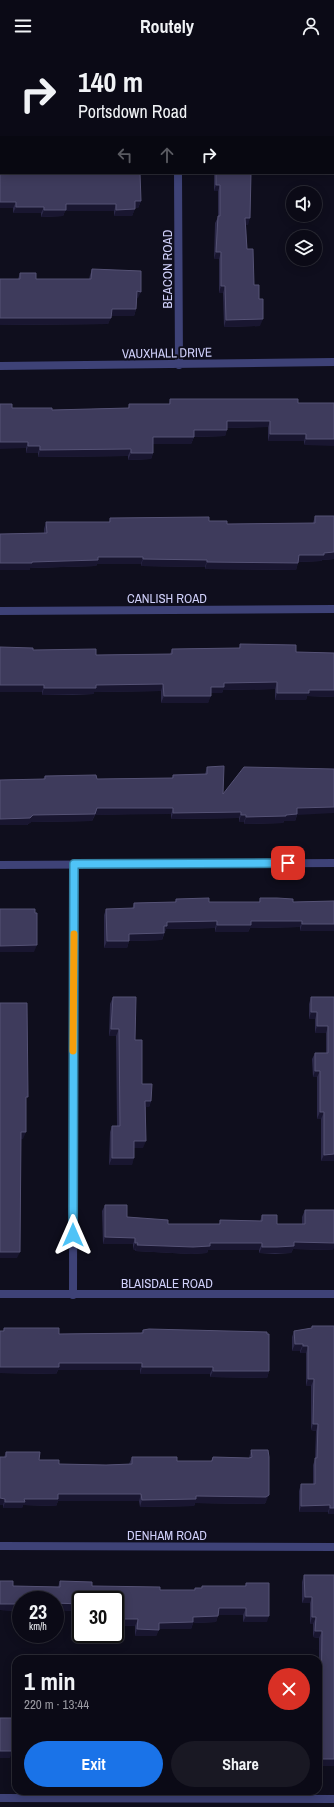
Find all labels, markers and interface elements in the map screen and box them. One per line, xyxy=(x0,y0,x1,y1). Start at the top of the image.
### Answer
text: Routely xyxy=(140,14,194,39)
icon: menu xyxy=(12,15,34,37)
icon: person xyxy=(300,15,322,37)
text: 140 m xyxy=(78,63,143,101)
icon: right xyxy=(12,68,64,120)
text: Portsdown Road xyxy=(78,99,187,124)
icon: left xyxy=(114,144,136,166)
icon: ahead xyxy=(156,144,178,166)
icon: right xyxy=(198,144,220,166)
map controls xyxy=(286,186,322,266)
button: sound xyxy=(286,186,322,222)
street label: BEACON ROAD xyxy=(159,229,176,308)
button: layers xyxy=(286,230,322,266)
street label: VAUXHALL DRIVE xyxy=(122,344,212,362)
street label: CANLISH ROAD xyxy=(127,590,207,607)
pin xyxy=(271,846,305,880)
icon: arrive xyxy=(277,852,299,874)
position arrow xyxy=(52,1214,94,1256)
street label: BLAISDALE ROAD xyxy=(121,1275,213,1292)
street label: DENHAM ROAD xyxy=(127,1527,207,1544)
speed limit sign: 30 xyxy=(72,1591,124,1643)
text: 23 xyxy=(29,1598,47,1625)
text: km/h xyxy=(29,1620,47,1633)
text: 1 min xyxy=(24,1665,75,1697)
button: close xyxy=(268,1668,310,1710)
text: 220 m · 13:44 xyxy=(24,1696,89,1713)
button: Exit xyxy=(24,1741,163,1787)
button: Share xyxy=(171,1741,310,1787)

